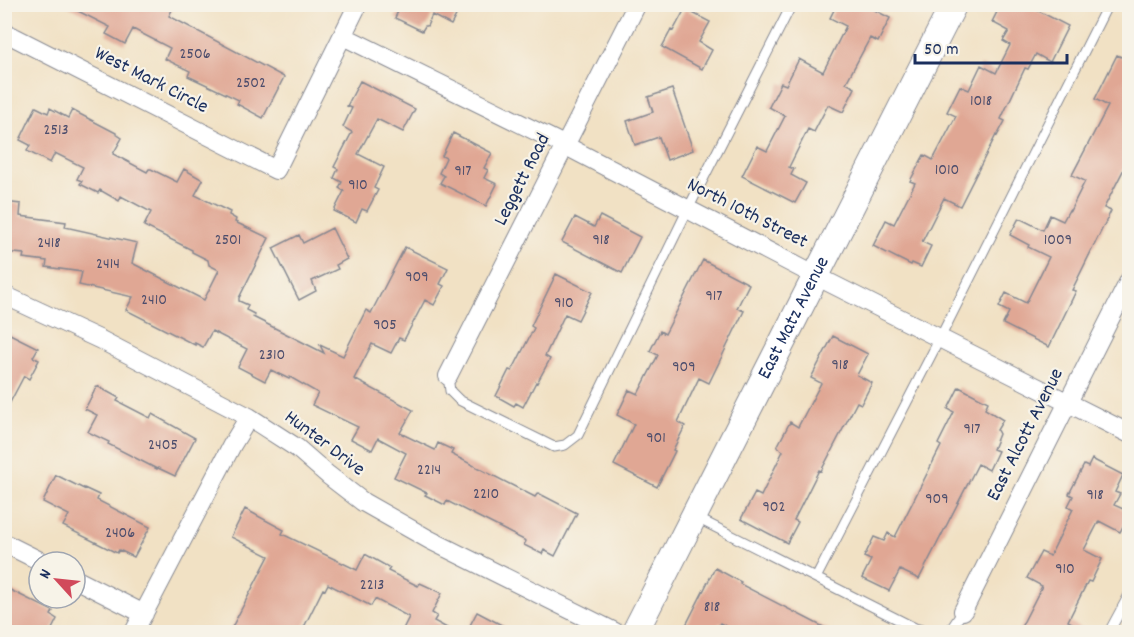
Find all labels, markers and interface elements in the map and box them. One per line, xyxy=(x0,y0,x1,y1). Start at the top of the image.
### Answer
scale bar xyxy=(915,27,1066,65)
text: 50 m xyxy=(924,38,959,63)
street label: West Mark Circle xyxy=(89,40,213,122)
house number: 2506 xyxy=(180,43,211,66)
house number: 2502 xyxy=(236,72,266,95)
house number: 1018 xyxy=(970,90,992,113)
house number: 2513 xyxy=(43,119,69,142)
street label: Leggett Road xyxy=(488,129,558,231)
house number: 1010 xyxy=(935,159,959,182)
house number: 917 xyxy=(455,160,471,183)
street label: North 10th Street xyxy=(682,171,812,257)
house number: 910 xyxy=(348,174,368,197)
house number: 2501 xyxy=(215,229,241,252)
house number: 918 xyxy=(592,229,610,252)
house number: 1009 xyxy=(1044,229,1072,252)
house number: 2418 xyxy=(37,232,61,255)
street label: East Matz Avenue xyxy=(752,252,837,384)
house number: 2414 xyxy=(96,253,120,276)
house number: 909 xyxy=(405,266,429,289)
house number: 917 xyxy=(706,285,722,308)
house number: 2410 xyxy=(141,289,167,312)
house number: 910 xyxy=(554,292,574,315)
house number: 905 xyxy=(373,314,397,337)
house number: 2310 xyxy=(259,344,285,367)
house number: 918 xyxy=(831,354,849,377)
house number: 909 xyxy=(672,356,696,379)
street label: East Alcott Avenue xyxy=(980,364,1072,506)
street label: Hunter Drive xyxy=(278,404,370,484)
house number: 917 xyxy=(964,418,980,441)
house number: 901 xyxy=(646,427,666,450)
house number: 2405 xyxy=(148,434,178,457)
house number: 2214 xyxy=(417,459,441,482)
house number: 2210 xyxy=(473,483,499,506)
house number: 918 xyxy=(1086,484,1104,507)
house number: 909 xyxy=(925,488,949,511)
house number: 902 xyxy=(762,496,786,519)
house number: 2406 xyxy=(105,522,135,545)
north arrow xyxy=(27,550,87,610)
house number: 910 xyxy=(1055,558,1075,581)
text: N xyxy=(34,565,58,583)
house number: 2213 xyxy=(360,574,384,597)
house number: 818 xyxy=(704,596,720,619)

